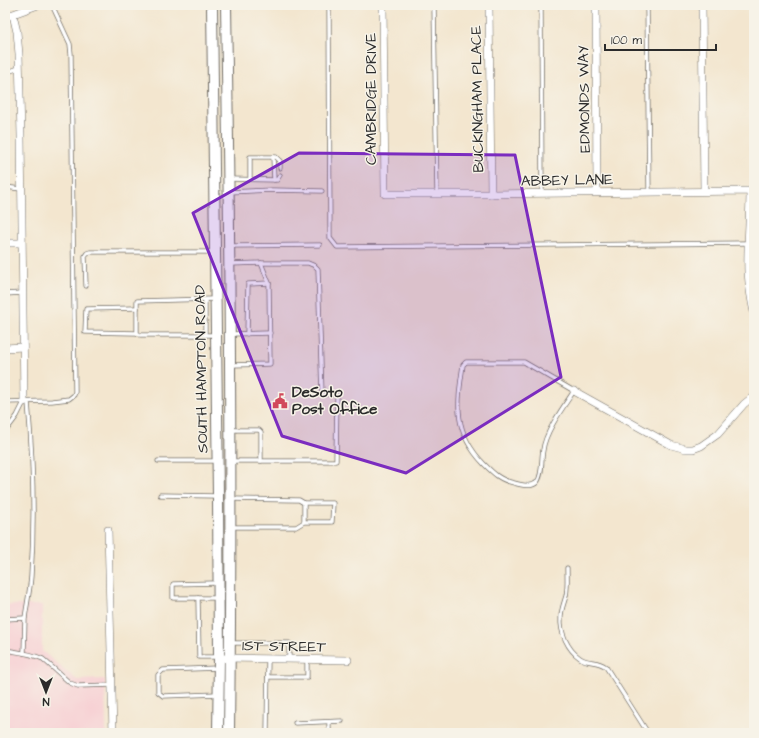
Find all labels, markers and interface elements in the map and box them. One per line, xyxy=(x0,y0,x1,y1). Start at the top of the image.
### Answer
street label: BUCKINGHAM PLACE xyxy=(466,25,489,173)
scale bar xyxy=(605,26,716,52)
text: 100 m xyxy=(611,32,642,49)
street label: CAMBRIDGE DRIVE xyxy=(361,33,382,165)
street label: EDMONDS WAY xyxy=(573,45,596,153)
street label: ABBEY LANE xyxy=(521,169,613,192)
street label: SOUTH HAMPTON ROAD xyxy=(190,285,213,453)
place label: DeSoto Post Office xyxy=(292,382,377,420)
public building icon: DeSoto Post Office xyxy=(271,392,289,410)
street label: 1ST STREET xyxy=(242,635,327,658)
north arrow xyxy=(26,672,66,712)
text: N xyxy=(42,694,49,709)

